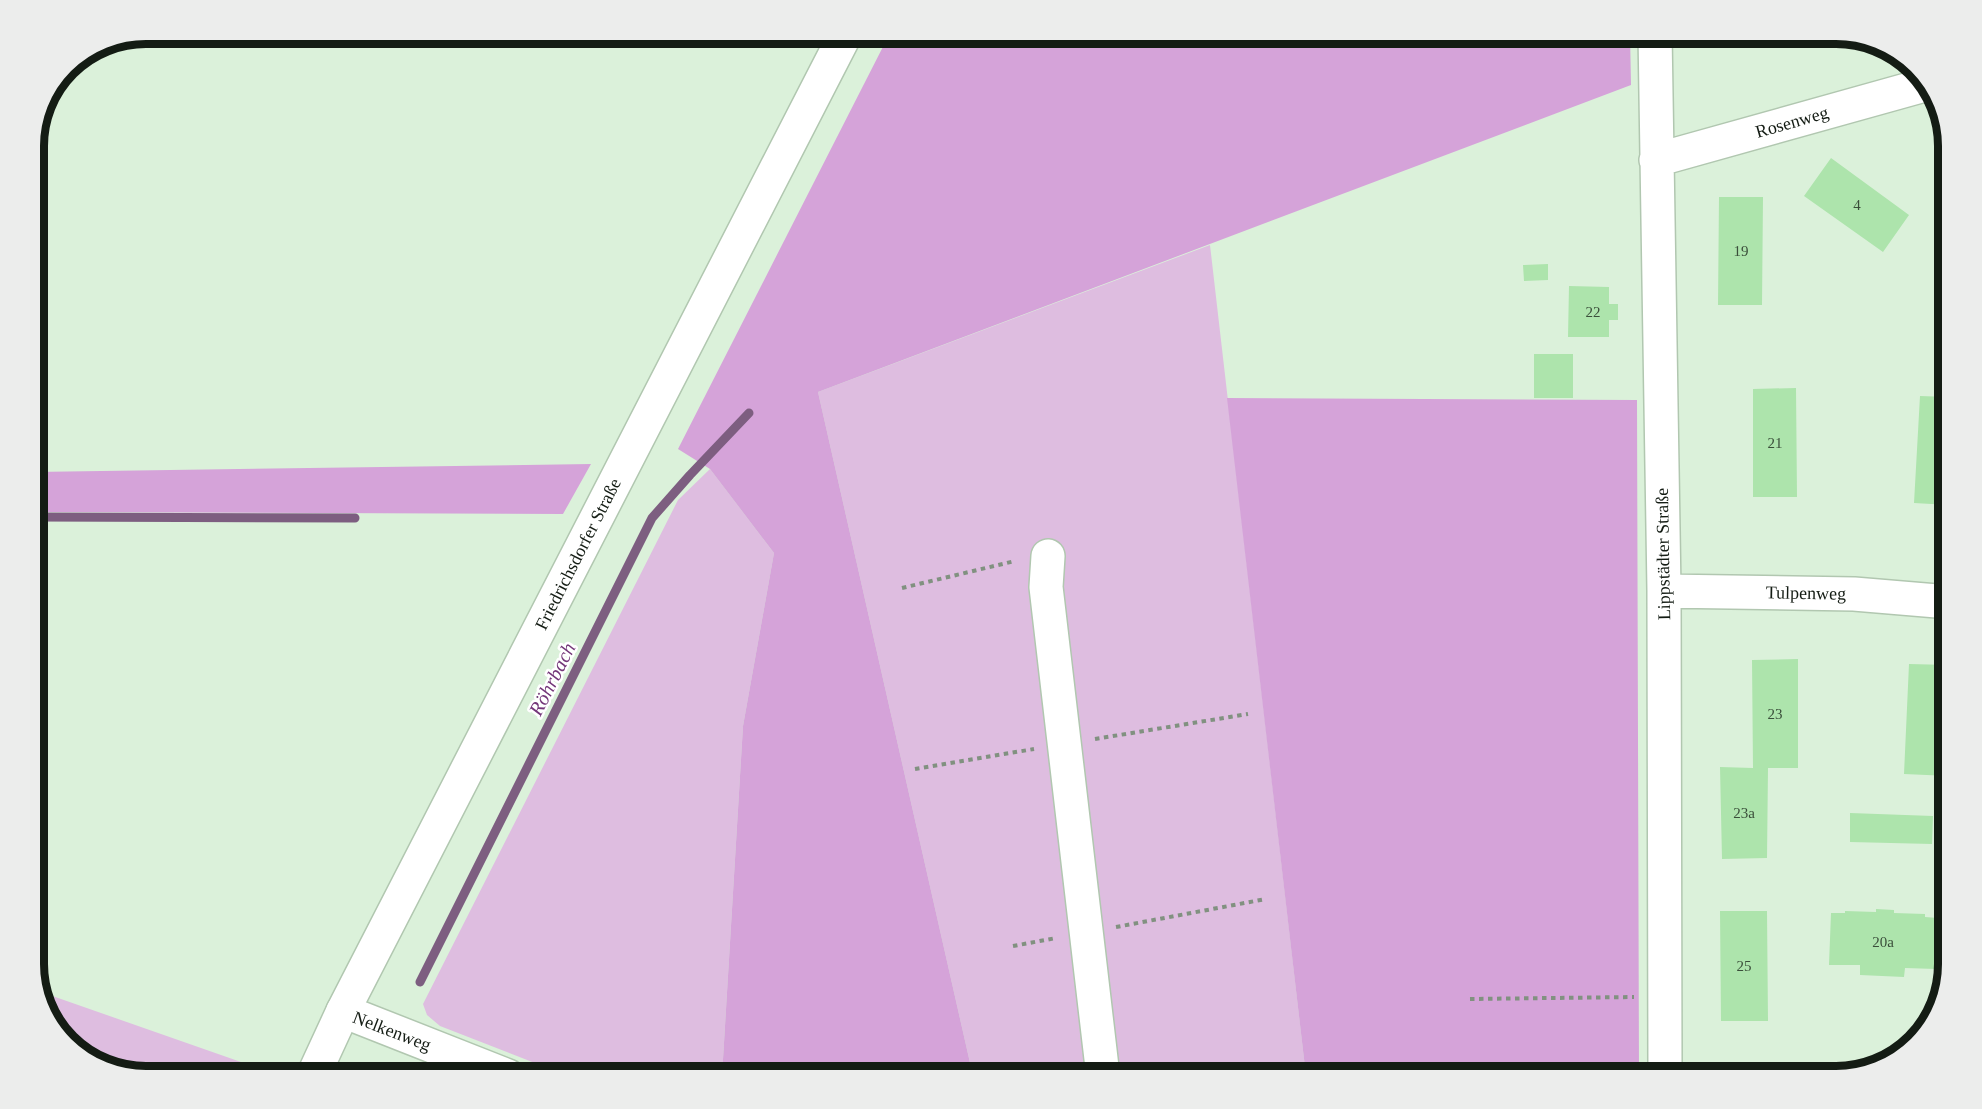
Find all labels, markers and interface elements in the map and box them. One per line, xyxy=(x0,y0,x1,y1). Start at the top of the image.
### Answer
street label: Rosenweg xyxy=(1753,102,1831,142)
house number: 4 xyxy=(1853,197,1861,213)
house number: 19 xyxy=(1734,243,1749,259)
house number: 22 xyxy=(1586,304,1601,320)
house number: 21 xyxy=(1768,435,1783,451)
street label: Friedrichsdorfer Straße xyxy=(531,475,625,633)
street label: Lippstädter Straße xyxy=(1652,488,1674,620)
street label: Tulpenweg xyxy=(1766,582,1846,604)
water label: Röhrbach xyxy=(524,639,580,720)
house number: 23 xyxy=(1768,706,1783,722)
house number: 23a xyxy=(1733,805,1755,821)
house number: 20a xyxy=(1872,934,1894,950)
house number: 25 xyxy=(1737,958,1752,974)
street label: Nelkenweg xyxy=(350,1007,434,1055)

